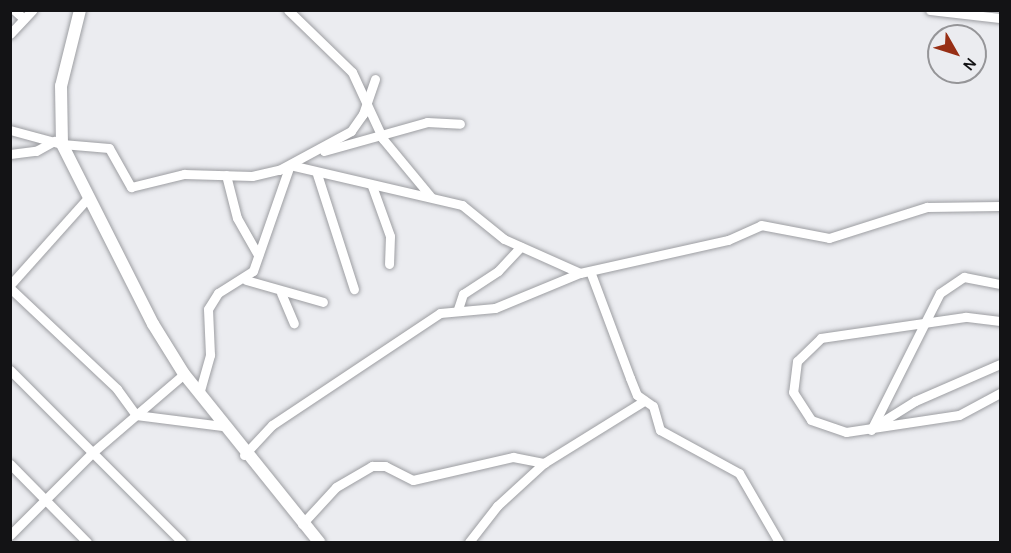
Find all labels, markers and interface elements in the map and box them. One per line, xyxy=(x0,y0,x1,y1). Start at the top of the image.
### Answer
north arrow xyxy=(927,24,987,84)
text: N xyxy=(959,54,981,75)

